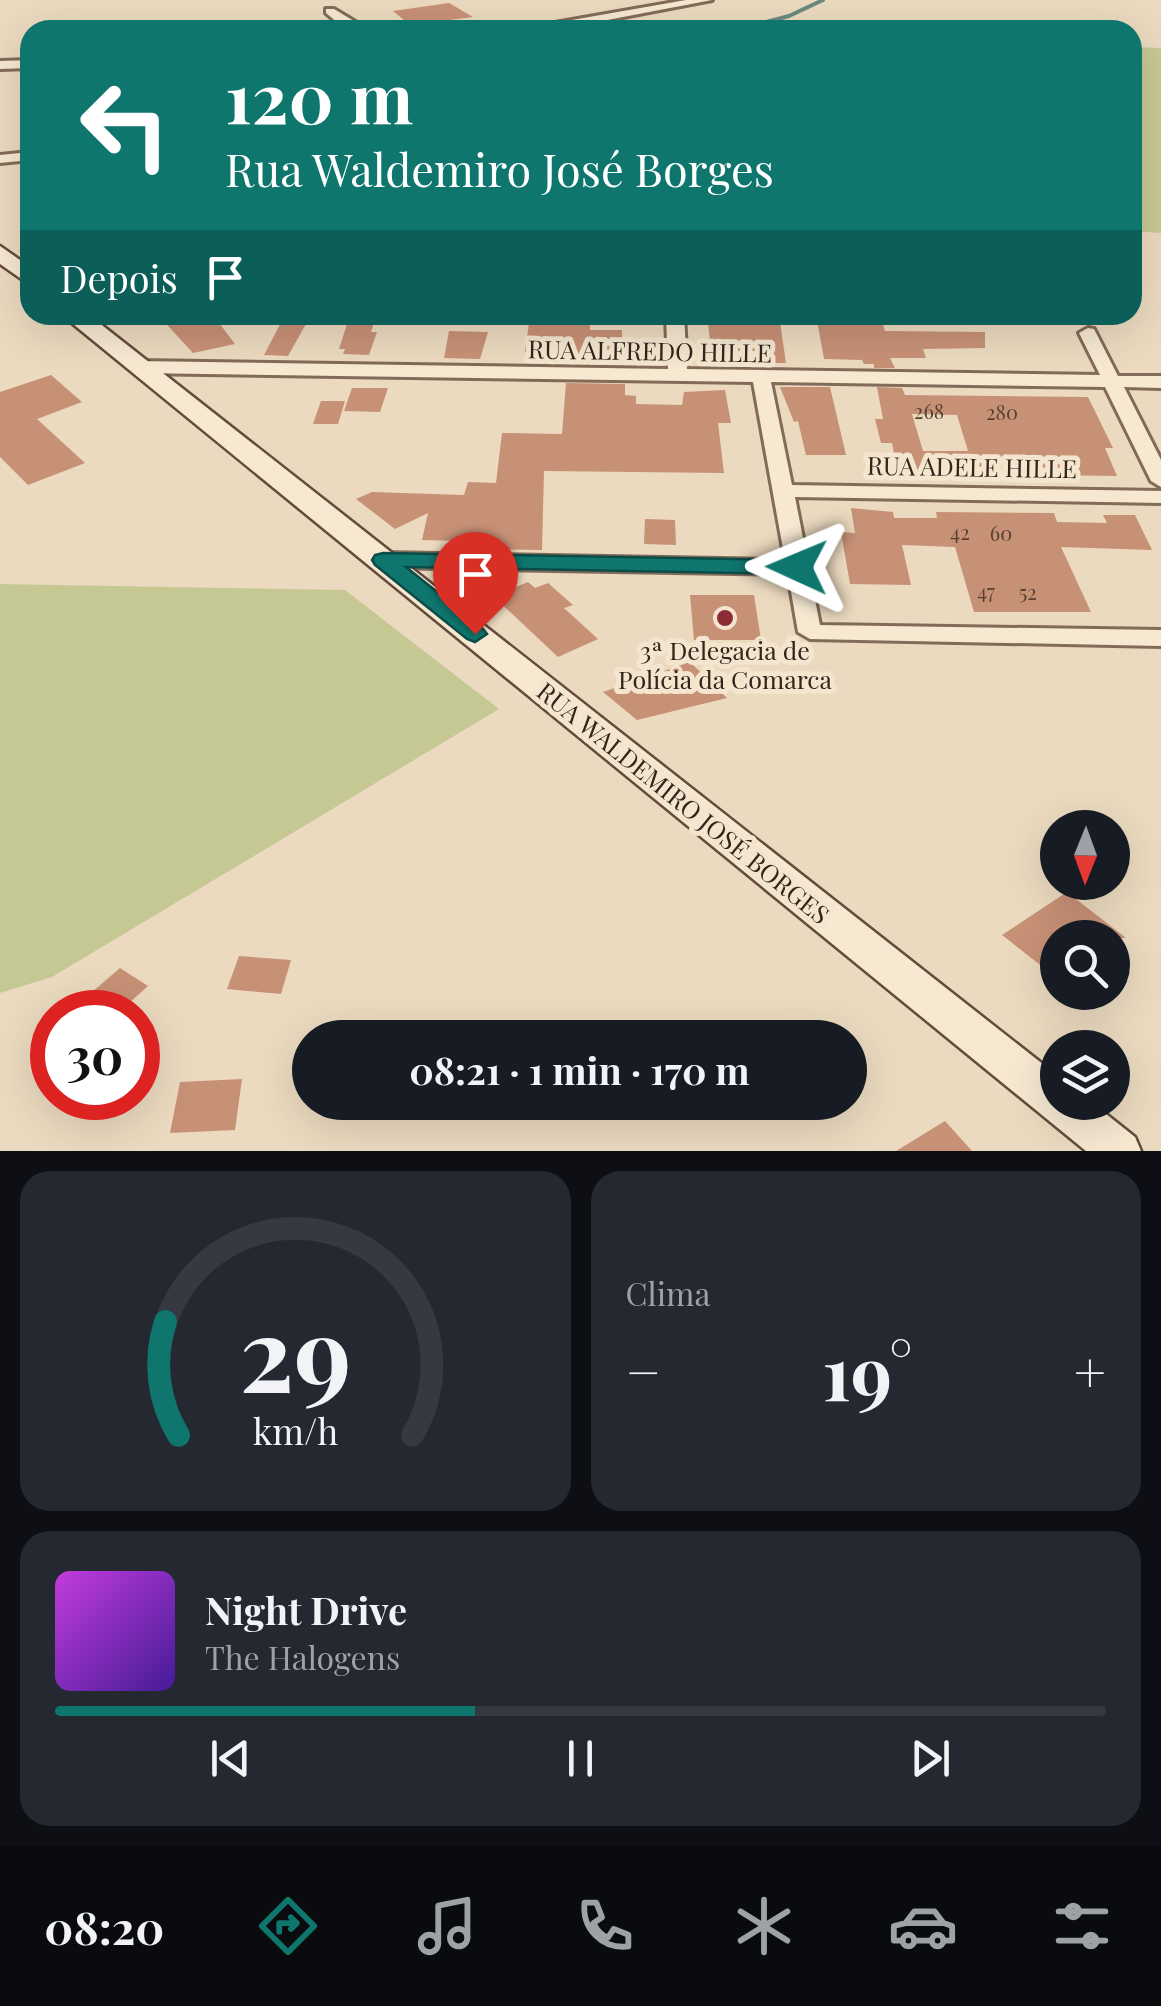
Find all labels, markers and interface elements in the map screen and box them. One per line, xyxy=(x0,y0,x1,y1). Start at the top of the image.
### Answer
text: 120 m xyxy=(225,48,413,142)
icon: left xyxy=(60,60,190,190)
text: Rua Waldemiro José Borges xyxy=(225,138,774,198)
icon: arrive xyxy=(198,250,253,305)
text: Depois xyxy=(60,252,178,303)
street label: RUA ALFREDO HILLE xyxy=(528,331,772,369)
house number: 268 xyxy=(914,397,944,424)
house number: 280 xyxy=(986,398,1018,425)
street label: RUA ADELE HILLE xyxy=(867,448,1077,484)
position arrow xyxy=(745,515,849,619)
house number: 42 xyxy=(950,518,970,545)
house number: 60 xyxy=(990,519,1012,546)
pin xyxy=(433,532,518,635)
icon: arrive xyxy=(448,547,503,602)
house number: 47 xyxy=(977,577,995,604)
house number: 52 xyxy=(1019,578,1037,605)
marker: 3ª Delegacia de Polícia da Comarca xyxy=(714,607,736,629)
place label: 3ª Delegacia de Polícia da Comarca xyxy=(618,633,832,695)
street label: RUA WALDEMIRO JOSÉ BORGES xyxy=(531,674,837,930)
north arrow xyxy=(1040,810,1130,900)
map controls xyxy=(1040,810,1130,1120)
button: search xyxy=(1040,920,1130,1010)
speed limit sign: 30 xyxy=(30,990,160,1120)
button: layers xyxy=(1040,1030,1130,1120)
text: 08:21 · 1 min · 170 m xyxy=(409,1044,750,1095)
text: Clima xyxy=(626,1271,710,1314)
text: 29 xyxy=(239,1280,351,1419)
text: 19° xyxy=(822,1320,913,1420)
text: − xyxy=(626,1333,661,1407)
text: + xyxy=(1074,1333,1106,1407)
text: km/h xyxy=(252,1406,338,1454)
text: Night Drive xyxy=(205,1584,407,1635)
text: The Halogens xyxy=(205,1635,400,1678)
icon: previous xyxy=(203,1731,258,1786)
icon: pause xyxy=(553,1731,608,1786)
icon: next xyxy=(903,1731,958,1786)
icon: directions xyxy=(253,1891,323,1961)
icon: music xyxy=(412,1891,482,1961)
icon: phone xyxy=(570,1891,640,1961)
icon: climate xyxy=(729,1891,799,1961)
icon: car xyxy=(888,1891,958,1961)
icon: filters xyxy=(1047,1891,1117,1961)
text: 08:20 xyxy=(44,1896,164,1956)

